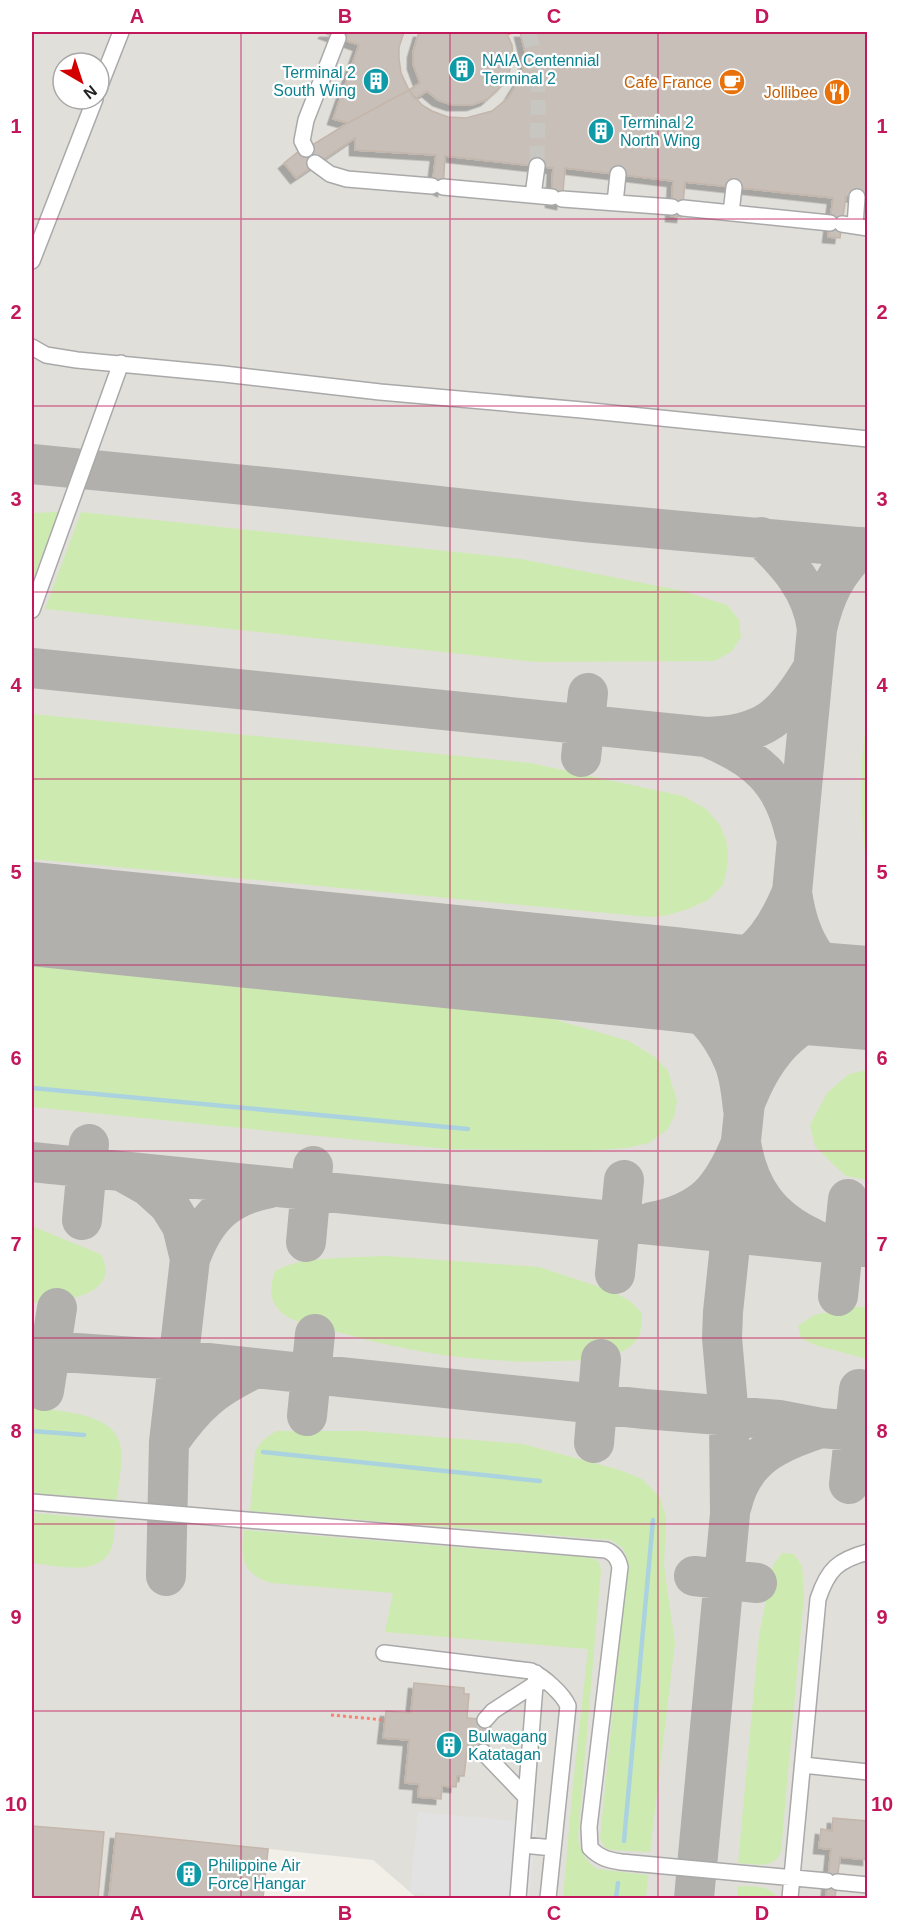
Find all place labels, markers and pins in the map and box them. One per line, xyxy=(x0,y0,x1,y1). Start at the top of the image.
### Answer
place label: NAIA Centennial Terminal 2 xyxy=(482,52,599,87)
building icon: NAIA Centennial Terminal 2 xyxy=(447,54,477,84)
place label: Terminal 2 South Wing xyxy=(273,64,356,99)
building icon: Terminal 2 South Wing xyxy=(361,66,391,96)
cafe icon: Cafe France xyxy=(717,67,747,97)
place label: Cafe France xyxy=(624,74,712,91)
restaurant icon: Jollibee xyxy=(822,77,852,107)
place label: Jollibee xyxy=(764,84,818,101)
place label: Terminal 2 North Wing xyxy=(620,114,700,149)
building icon: Terminal 2 North Wing xyxy=(586,116,616,146)
place label: Bulwagang Katatagan xyxy=(468,1728,547,1763)
building icon: Bulwagang Katatagan xyxy=(434,1730,464,1760)
place label: Philippine Air Force Hangar xyxy=(208,1857,306,1892)
building icon: Philippine Air Force Hangar xyxy=(174,1859,204,1889)

